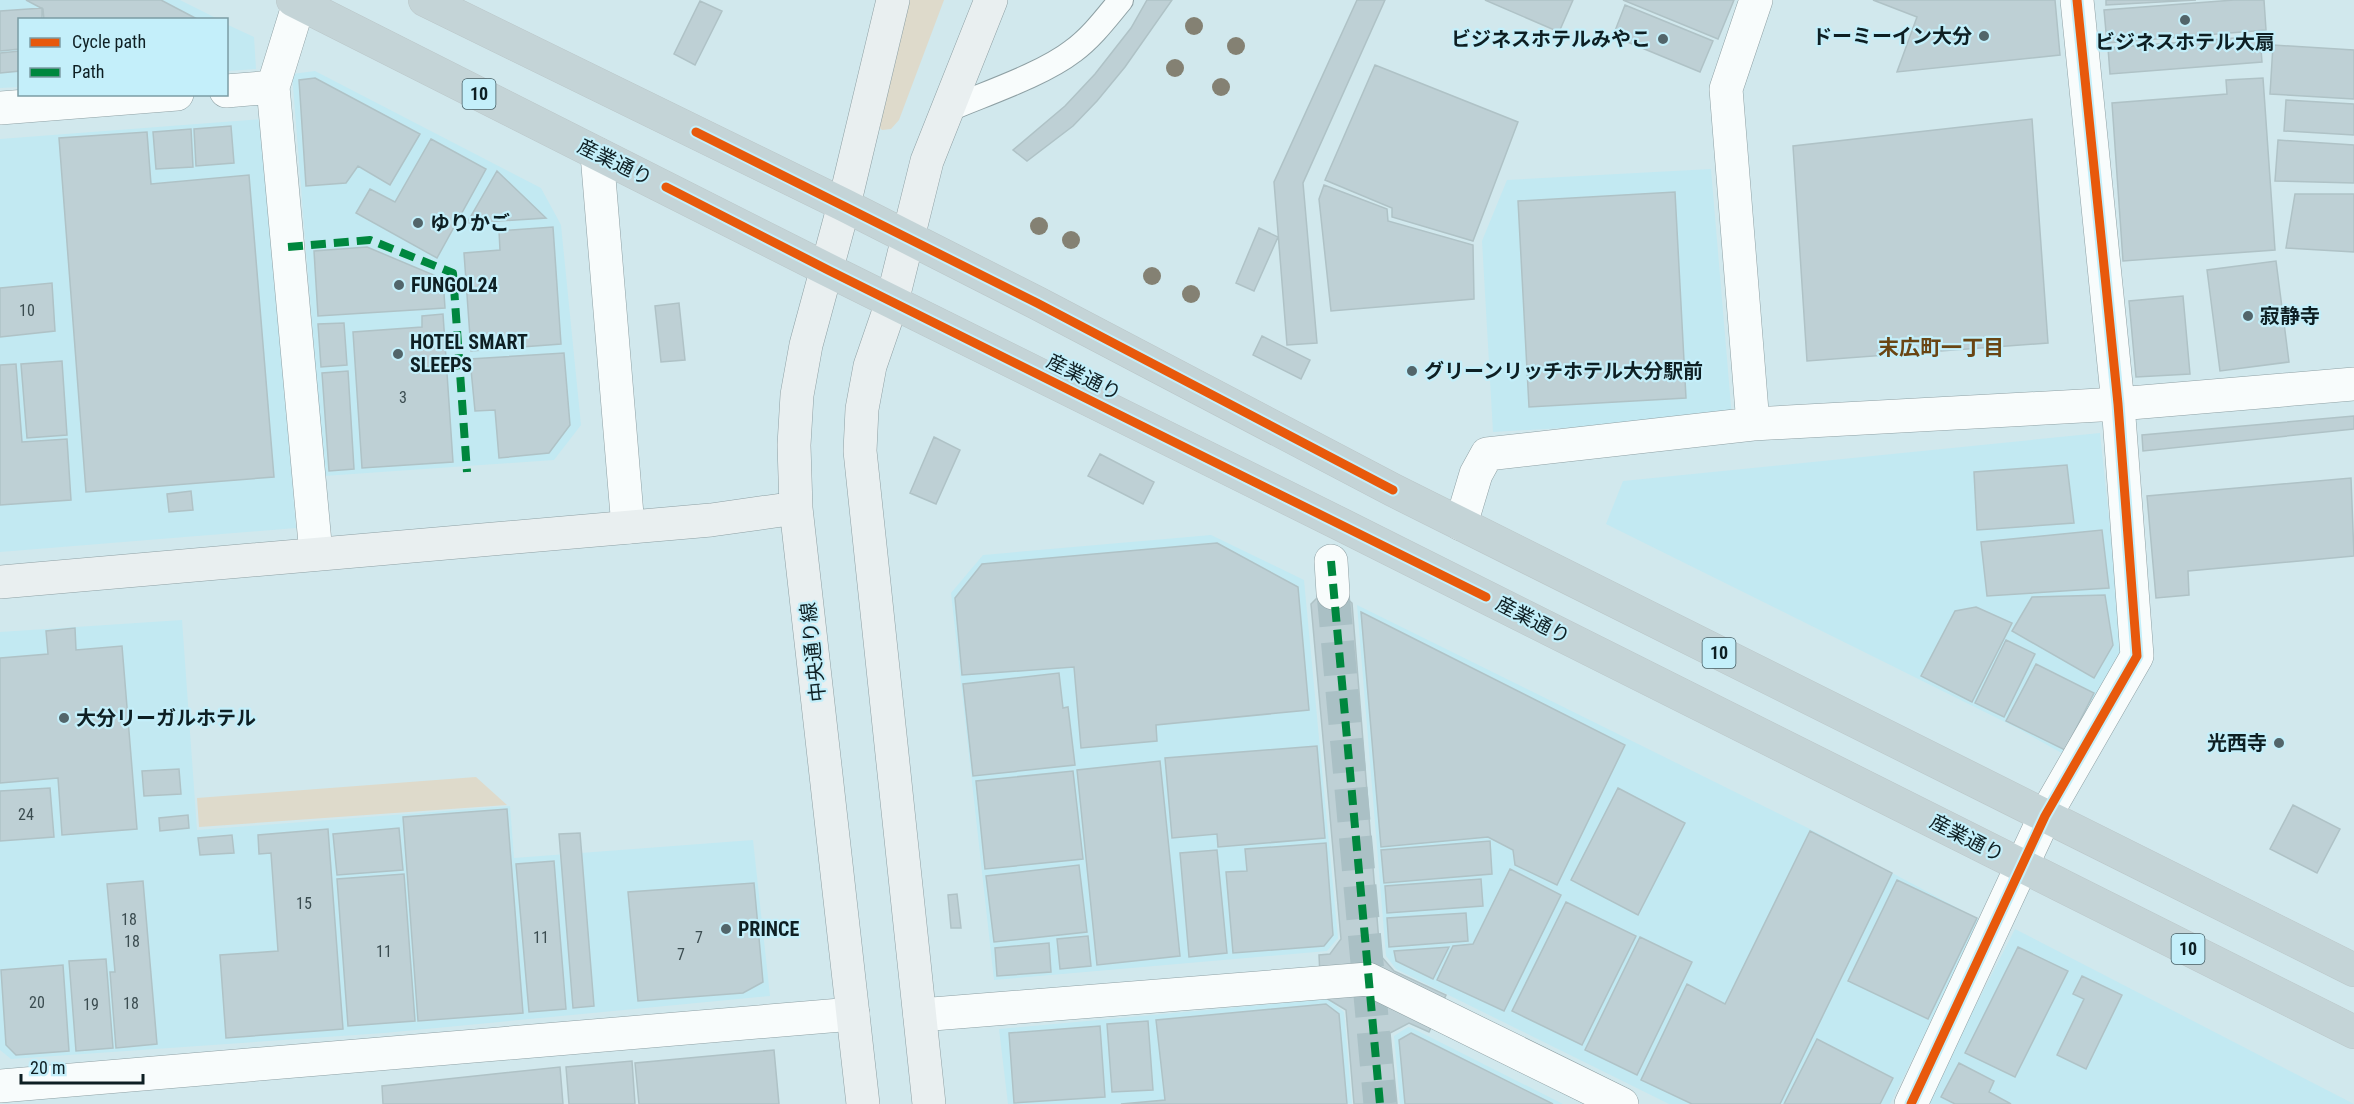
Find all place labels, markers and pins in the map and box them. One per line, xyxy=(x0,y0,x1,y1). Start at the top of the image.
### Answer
marker: ビジネスホテル大扇 xyxy=(2178,13,2192,27)
place label: ドーミーイン大分 xyxy=(1812,24,1972,48)
place label: ビジネスホテルみやこ xyxy=(1451,27,1651,51)
marker: ドーミーイン大分 xyxy=(1977,29,1991,43)
place label: ビジネスホテル大扇 xyxy=(2095,30,2275,54)
marker: ビジネスホテルみやこ xyxy=(1656,32,1670,46)
place label: ゆりかご xyxy=(430,211,510,235)
marker: ゆりかご xyxy=(411,216,425,230)
place label: FUNGOL24 xyxy=(411,273,498,297)
marker: FUNGOL24 xyxy=(392,278,406,292)
place label: 寂静寺 xyxy=(2260,304,2320,328)
marker: 寂静寺 xyxy=(2241,309,2255,323)
place label: HOTEL SMART SLEEPS xyxy=(410,330,528,377)
marker: HOTEL SMART SLEEPS xyxy=(391,347,405,361)
place label: グリーンリッチホテル大分駅前 xyxy=(1424,359,1703,383)
marker: グリーンリッチホテル大分駅前 xyxy=(1405,364,1419,378)
place label: 大分リーガルホテル xyxy=(76,706,256,730)
marker: 大分リーガルホテル xyxy=(57,711,71,725)
place label: 光西寺 xyxy=(2207,731,2267,755)
marker: 光西寺 xyxy=(2272,736,2286,750)
place label: PRINCE xyxy=(738,917,799,941)
marker: PRINCE xyxy=(719,922,733,936)

